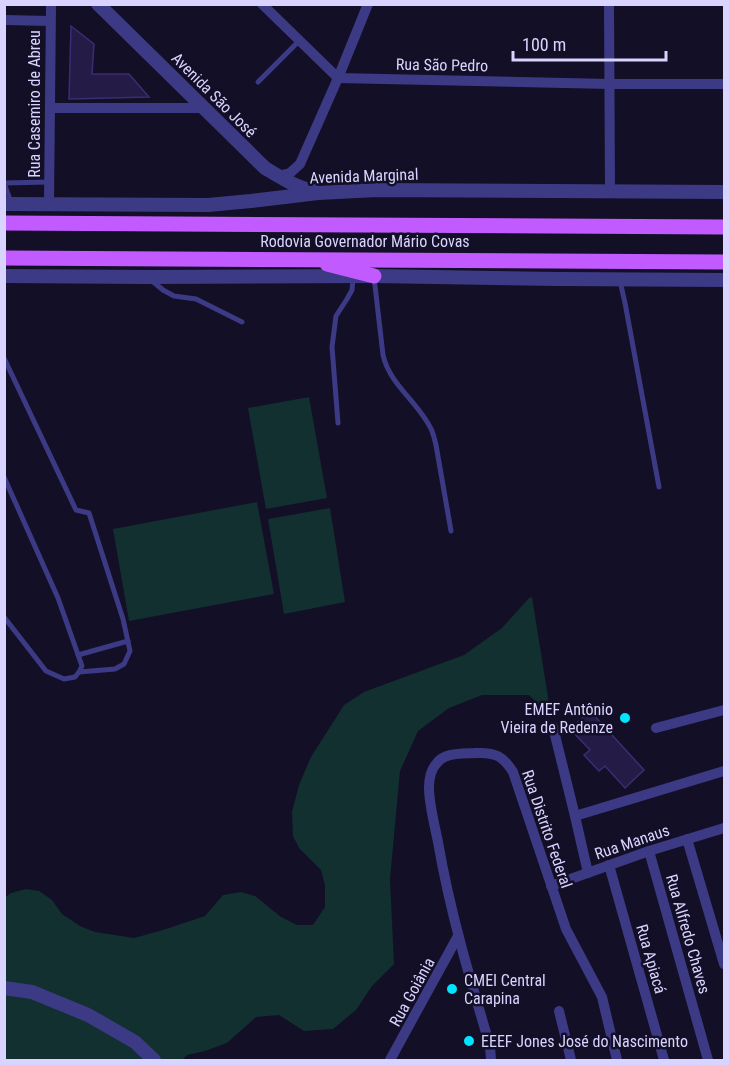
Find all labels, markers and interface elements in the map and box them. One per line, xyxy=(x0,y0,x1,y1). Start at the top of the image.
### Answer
scale bar xyxy=(513,24,666,62)
street label: Rua Casemiro de Abreu xyxy=(25,30,44,178)
text: 100 m xyxy=(522,34,566,55)
street label: Avenida São José xyxy=(168,49,260,141)
street label: Rua São Pedro xyxy=(396,55,488,75)
street label: Avenida Marginal xyxy=(309,165,419,187)
street label: Rodovia Governador Mário Covas xyxy=(260,232,470,251)
place label: EMEF Antônio Vieira de Redenze xyxy=(501,700,613,737)
marker: EMEF Antônio Vieira de Redenze xyxy=(618,711,632,725)
street label: Rua Distrito Federal xyxy=(518,767,576,891)
street label: Rua Manaus xyxy=(592,820,672,864)
street label: Rua Alfredo Chaves xyxy=(662,872,714,996)
street label: Rua Apiacá xyxy=(632,922,670,996)
street label: Rua Goiânia xyxy=(385,954,439,1030)
place label: CMEI Central Carapina xyxy=(464,971,546,1008)
marker: CMEI Central Carapina xyxy=(445,982,459,996)
place label: EEEF Jones José do Nascimento xyxy=(481,1032,688,1051)
marker: EEEF Jones José do Nascimento xyxy=(462,1034,476,1048)

